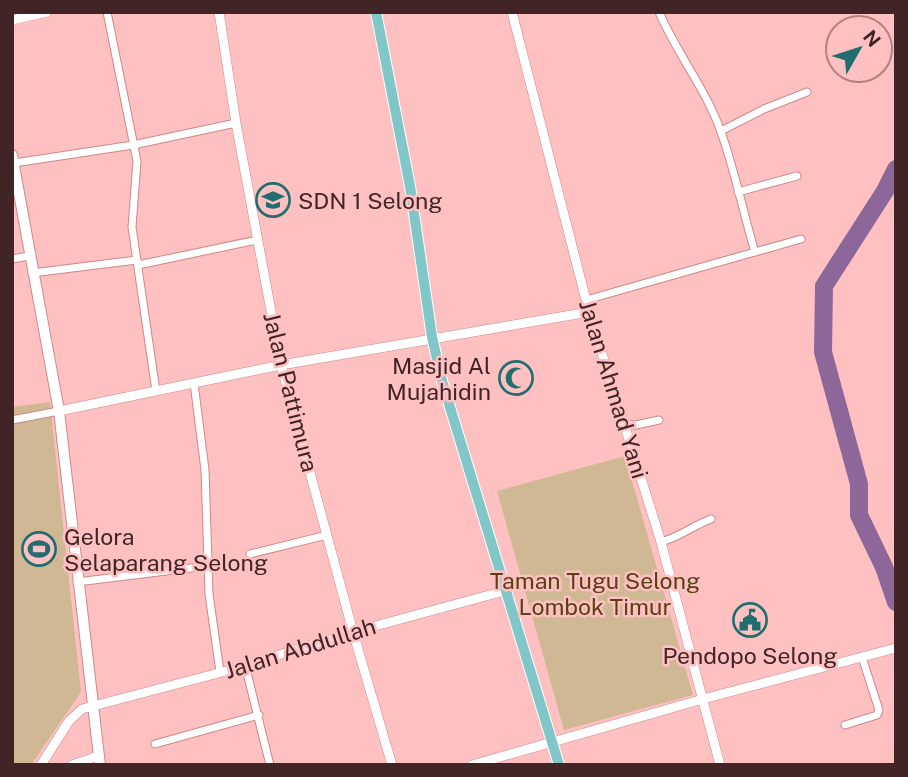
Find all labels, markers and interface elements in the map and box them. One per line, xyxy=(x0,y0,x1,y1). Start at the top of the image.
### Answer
north arrow xyxy=(824,14,894,84)
text: N xyxy=(859,26,885,51)
school or university icon: SDN 1 Selong xyxy=(254,181,292,219)
place label: SDN 1 Selong xyxy=(298,187,443,214)
street label: Jalan Ahmad Yani xyxy=(574,296,654,482)
street label: Jalan Pattimura xyxy=(258,309,324,475)
place label: Masjid Al Mujahidin xyxy=(387,352,491,405)
mosque icon: Masjid Al Mujahidin xyxy=(497,359,535,397)
place label: Gelora Selaparang Selong xyxy=(64,523,268,576)
sports icon: Gelora Selaparang Selong xyxy=(20,530,58,568)
park label: Taman Tugu Selong Lombok Timur xyxy=(490,567,700,620)
public building icon: Pendopo Selong xyxy=(731,601,769,639)
street label: Jalan Abdullah xyxy=(221,612,379,684)
place label: Pendopo Selong xyxy=(662,642,838,669)

